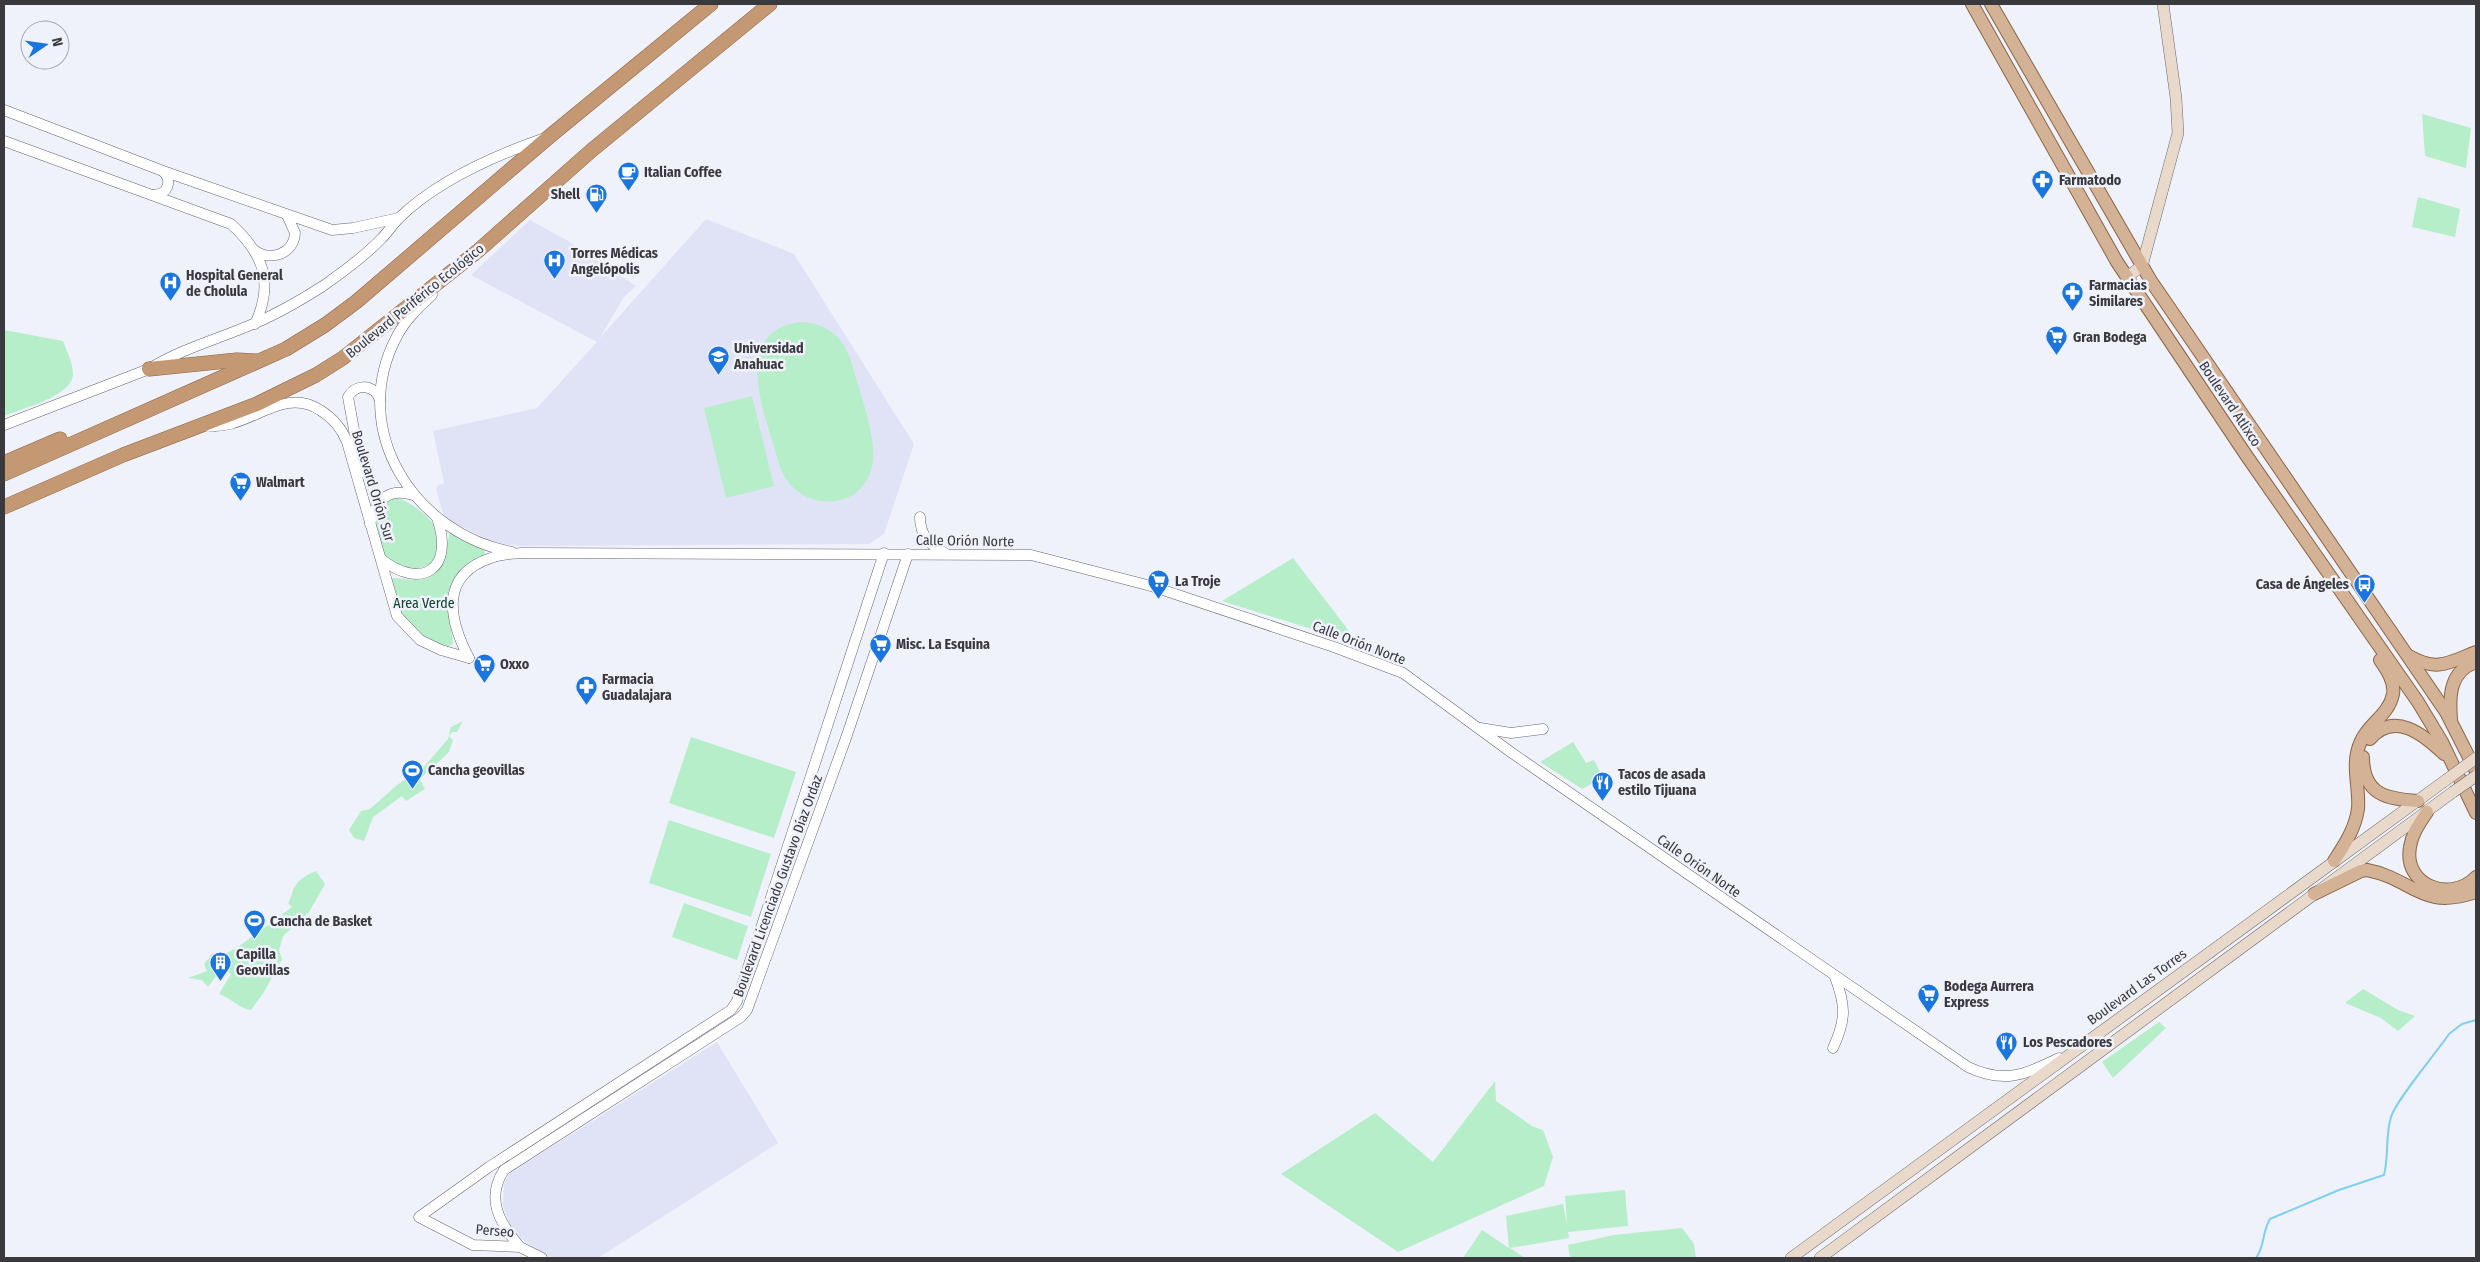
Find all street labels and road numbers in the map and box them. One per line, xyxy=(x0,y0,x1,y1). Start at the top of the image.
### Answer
street label: Boulevard Periférico Ecológico xyxy=(343,240,487,362)
street label: Boulevard Atlixco xyxy=(2195,358,2265,450)
street label: Boulevard Orión Sur xyxy=(348,428,398,544)
street label: Calle Orión Norte xyxy=(916,532,1014,550)
street label: Calle Orión Norte xyxy=(1310,617,1408,669)
street label: Boulevard Licenciado Gustavo Díaz Ordaz xyxy=(730,772,826,999)
street label: Calle Orión Norte xyxy=(1654,831,1744,901)
street label: Boulevard Las Torres xyxy=(2084,945,2190,1029)
street label: Perseo xyxy=(475,1221,515,1241)

